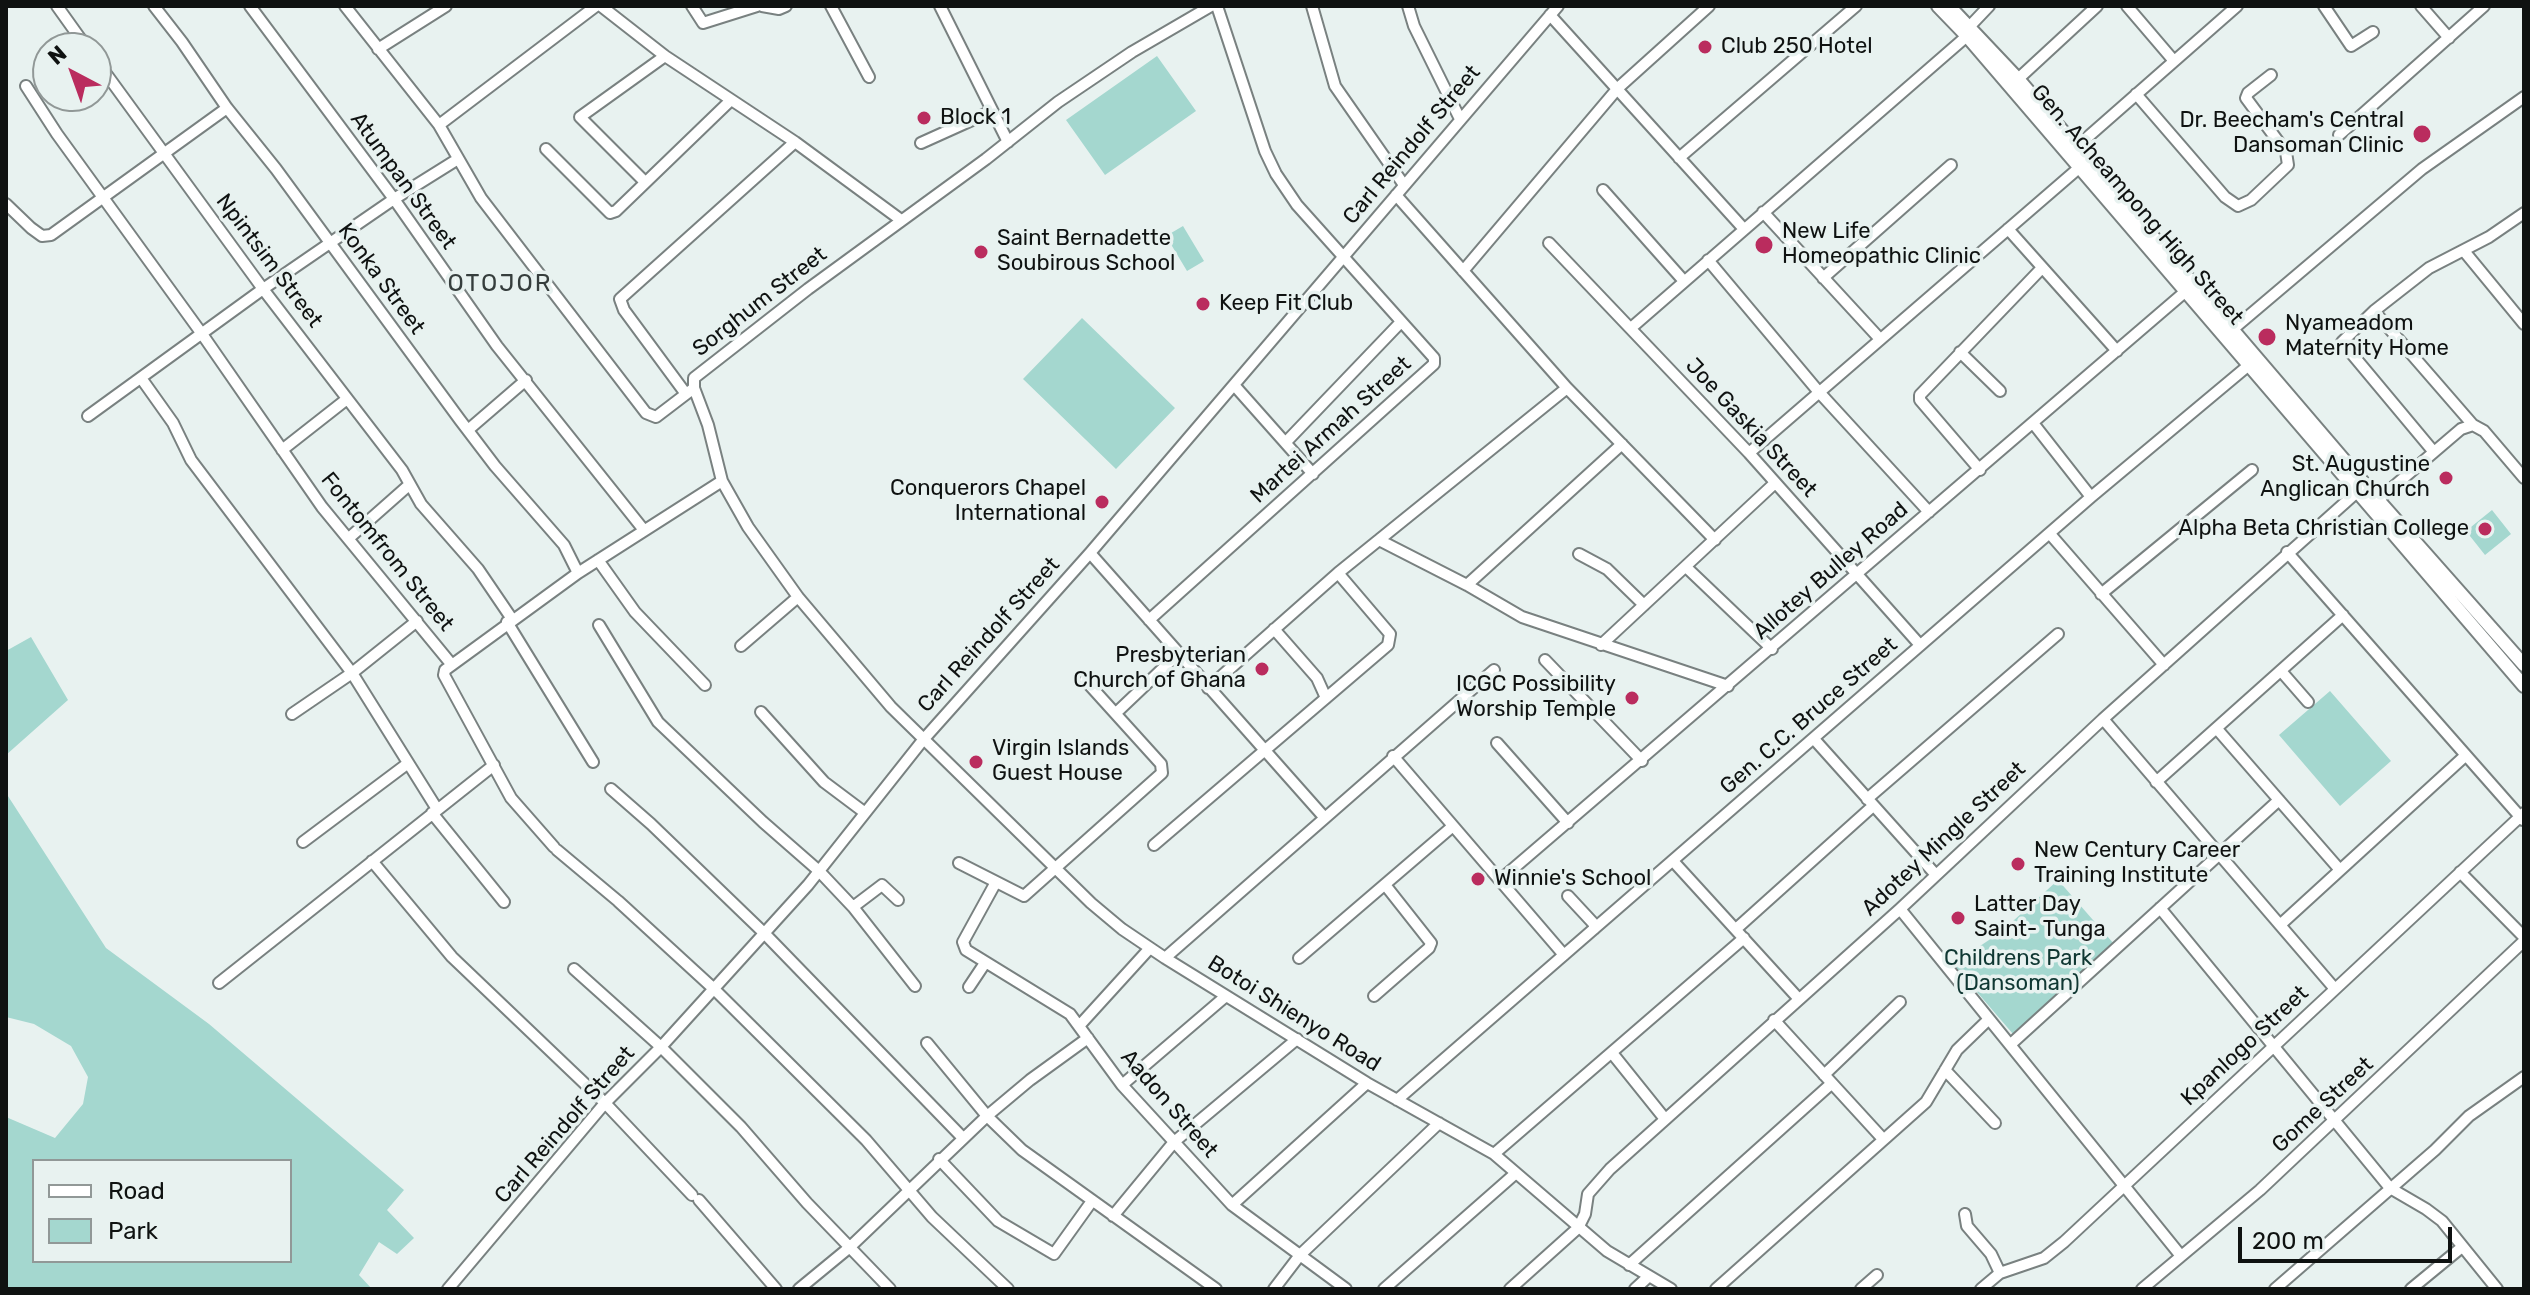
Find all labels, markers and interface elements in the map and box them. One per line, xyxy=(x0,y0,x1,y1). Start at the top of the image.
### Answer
north arrow xyxy=(32,32,112,112)
place label: Club 250 Hotel xyxy=(1721,34,1873,60)
marker: Club 250 Hotel xyxy=(1696,38,1714,56)
text: N xyxy=(42,40,72,70)
street label: Carl Reindolf Street xyxy=(1338,60,1486,230)
street label: Gen. Acheampong High Street xyxy=(2025,79,2249,331)
place label: Block 1 xyxy=(940,105,1011,131)
street label: Atumpan Street xyxy=(344,107,462,255)
place label: Dr. Beecham's Central Dansoman Clinic xyxy=(2179,108,2404,160)
marker: Block 1 xyxy=(915,109,933,127)
marker: Dr. Beecham's Central Dansoman Clinic xyxy=(2411,123,2433,145)
street label: Npintsim Street xyxy=(210,189,328,333)
street label: Konka Street xyxy=(332,218,430,340)
place label: New Life Homeopathic Clinic xyxy=(1782,219,1981,270)
place label: Saint Bernadette Soubirous School xyxy=(997,226,1175,278)
marker: New Life Homeopathic Clinic xyxy=(1753,234,1775,256)
street label: Sorghum Street xyxy=(688,241,832,363)
marker: Saint Bernadette Soubirous School xyxy=(972,243,990,261)
district label: OTOJOR xyxy=(448,270,552,298)
place label: Keep Fit Club xyxy=(1219,291,1353,317)
marker: Keep Fit Club xyxy=(1194,295,1212,313)
place label: Nyameadom Maternity Home xyxy=(2285,311,2449,362)
marker: Nyameadom Maternity Home xyxy=(2256,326,2278,348)
street label: Martei Armah Street xyxy=(1245,351,1417,509)
street label: Joe Gaskia Street xyxy=(1680,353,1822,503)
place label: St. Augustine Anglican Church xyxy=(2260,452,2430,504)
street label: Fontomfrom Street xyxy=(315,467,459,637)
marker: St. Augustine Anglican Church xyxy=(2437,469,2455,487)
place label: Conquerors Chapel International xyxy=(890,476,1086,528)
marker: Conquerors Chapel International xyxy=(1093,493,1111,511)
street label: Allotey Bulley Road xyxy=(1748,497,1914,645)
place label: Alpha Beta Christian College xyxy=(2178,516,2469,542)
marker: Alpha Beta Christian College xyxy=(2476,520,2494,538)
street label: Carl Reindolf Street xyxy=(912,552,1066,718)
street label: Gen. C.C. Bruce Street xyxy=(1715,632,1903,800)
place label: Presbyterian Church of Ghana xyxy=(1073,643,1246,694)
marker: Presbyterian Church of Ghana xyxy=(1253,660,1271,678)
place label: ICGC Possibility Worship Temple xyxy=(1456,672,1616,724)
marker: ICGC Possibility Worship Temple xyxy=(1623,689,1641,707)
place label: Virgin Islands Guest House xyxy=(992,736,1129,788)
marker: Virgin Islands Guest House xyxy=(967,753,985,771)
street label: Adotey Mingle Street xyxy=(1857,756,2031,922)
place label: New Century Career Training Institute xyxy=(2034,838,2240,890)
marker: New Century Career Training Institute xyxy=(2009,855,2027,873)
place label: Winnie's School xyxy=(1494,866,1651,892)
marker: Winnie's School xyxy=(1469,870,1487,888)
place label: Latter Day Saint- Tunga xyxy=(1974,892,2106,944)
marker: Latter Day Saint- Tunga xyxy=(1949,909,1967,927)
park label: Childrens Park (Dansoman) xyxy=(1944,946,2092,998)
street label: Botoi Shienyo Road xyxy=(1203,950,1385,1078)
street label: Kpanlogo Street xyxy=(2176,980,2314,1112)
street label: Carl Reindolf Street xyxy=(490,1041,640,1209)
street label: Aadon Street xyxy=(1115,1044,1223,1164)
street label: Gome Street xyxy=(2267,1052,2379,1158)
legend xyxy=(32,1159,292,1263)
text: Road xyxy=(108,1177,165,1205)
scale bar xyxy=(2242,1211,2456,1261)
text: Park xyxy=(108,1217,158,1245)
text: 200 m xyxy=(2252,1227,2324,1255)

